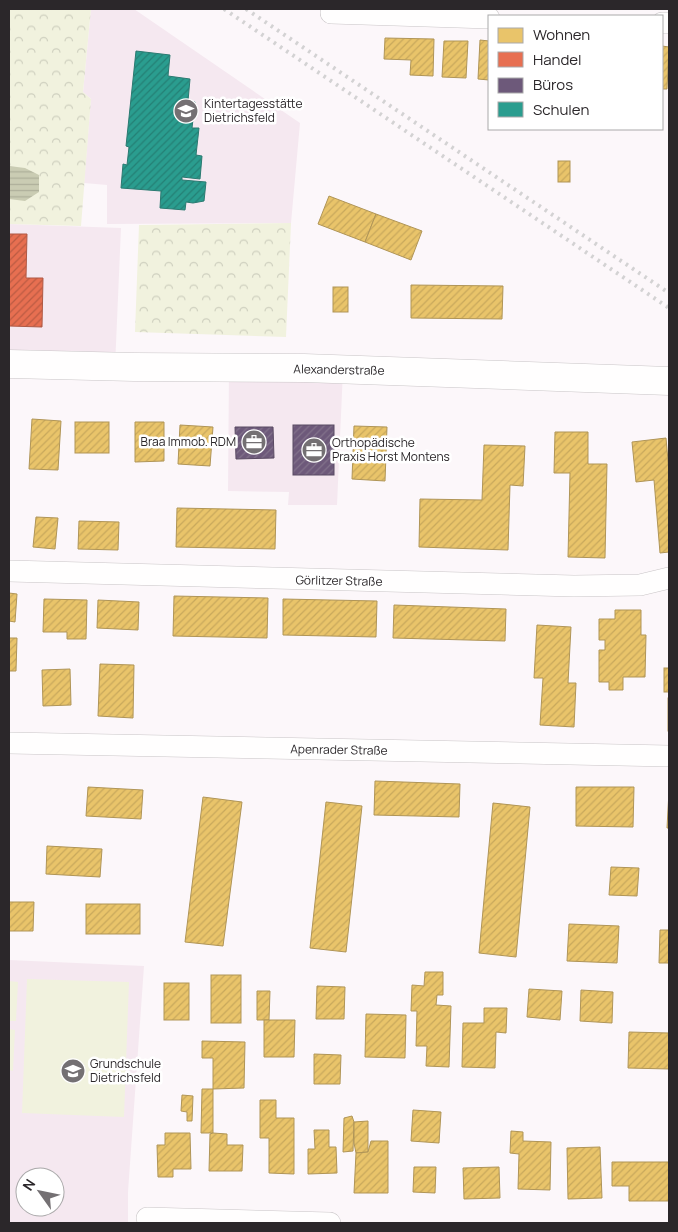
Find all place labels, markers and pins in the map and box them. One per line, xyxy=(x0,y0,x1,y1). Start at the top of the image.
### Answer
place label: Kintertagesstätte Dietrichsfeld xyxy=(204,95,303,126)
school or university icon: Kintertagesstätte Dietrichsfeld xyxy=(173,98,199,124)
office icon: Braa Immob. RDM xyxy=(241,429,267,455)
place label: Braa Immob. RDM xyxy=(141,433,236,450)
place label: Orthopädische Praxis Horst Montens xyxy=(332,434,450,465)
office icon: Orthopädische Praxis Horst Montens xyxy=(301,437,327,463)
place label: Grundschule Dietrichsfeld xyxy=(90,1055,161,1086)
school or university icon: Grundschule Dietrichsfeld xyxy=(60,1058,86,1084)

